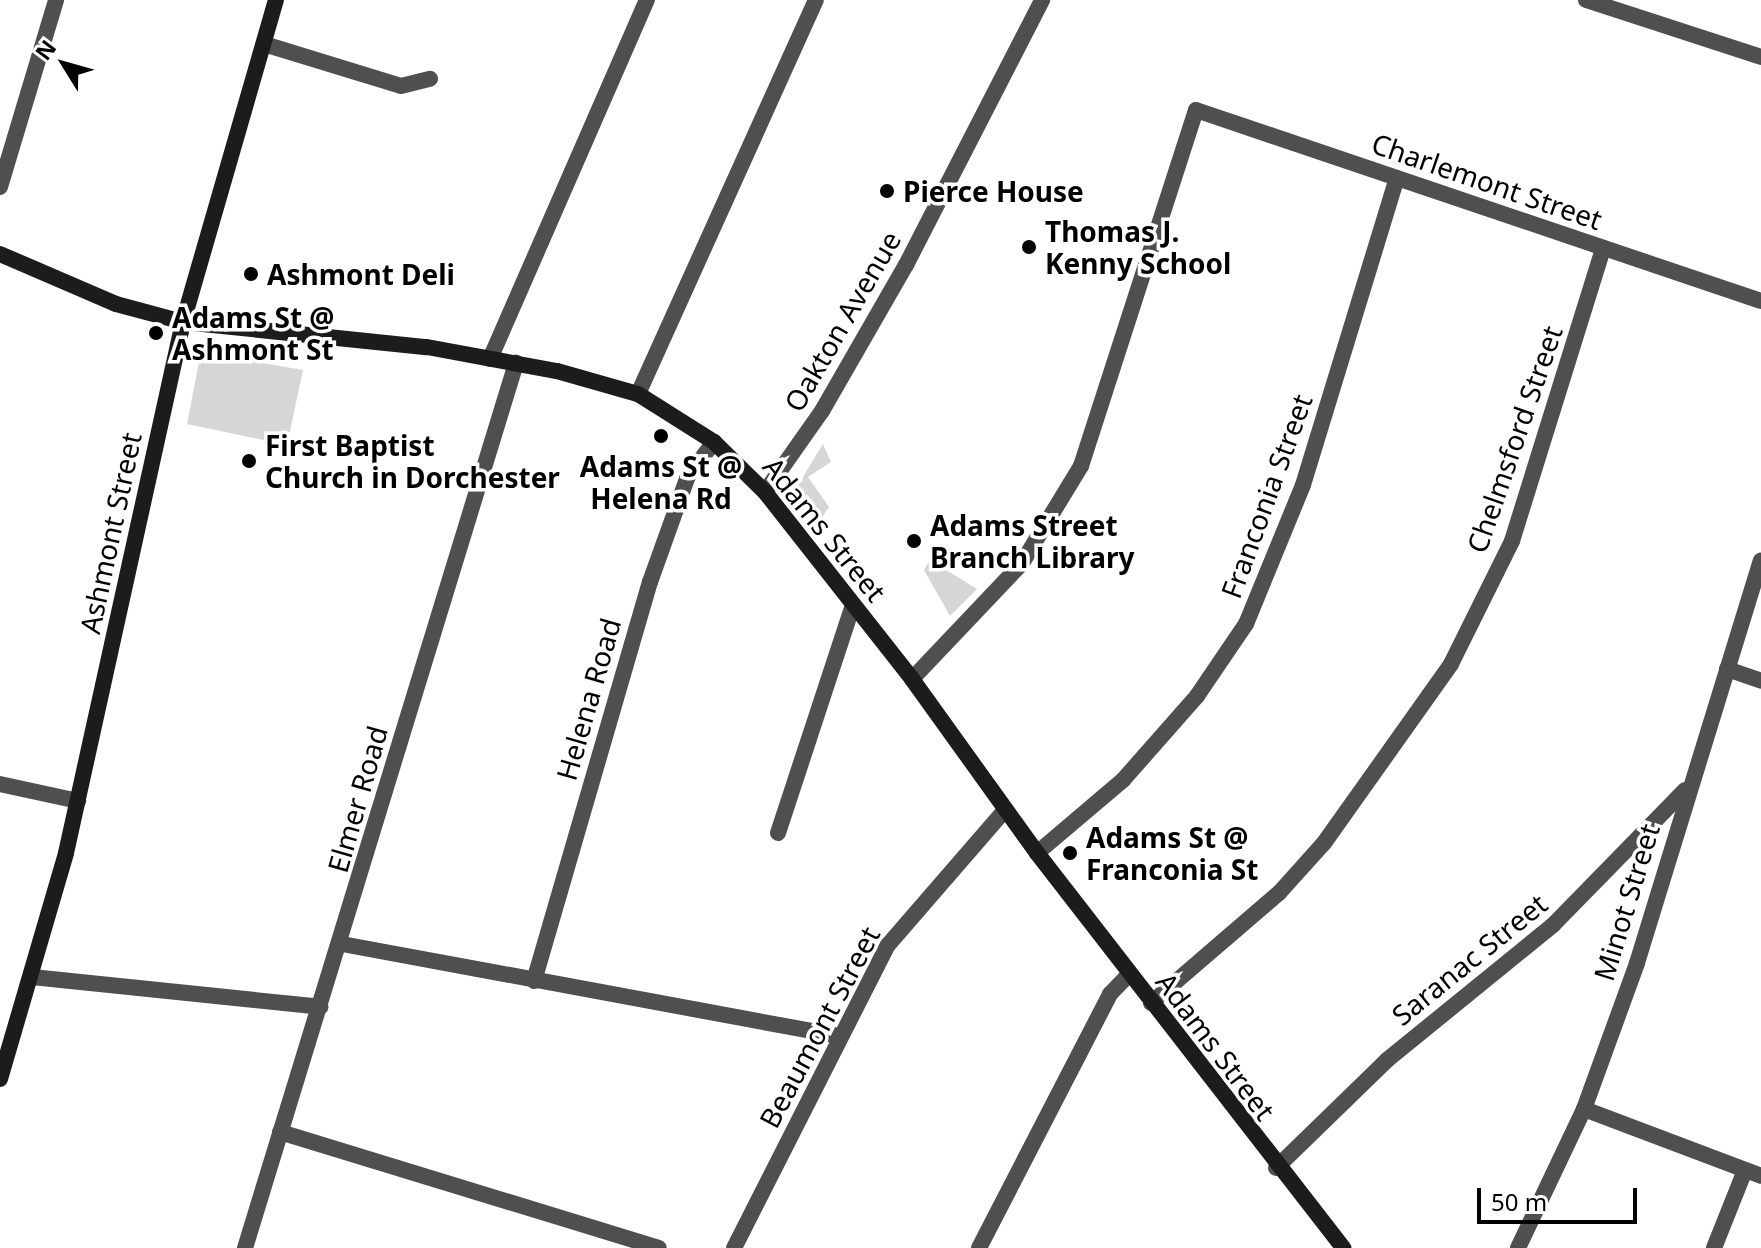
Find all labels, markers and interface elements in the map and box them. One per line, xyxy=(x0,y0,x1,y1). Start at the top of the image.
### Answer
north arrow xyxy=(24,24,104,104)
text: N xyxy=(27,33,62,66)
street label: Charlemont Street xyxy=(1367,126,1607,236)
place label: Pierce House xyxy=(903,174,1084,208)
marker: Pierce House xyxy=(878,182,896,200)
place label: Thomas J. Kenny School xyxy=(1045,214,1231,280)
street label: Oakton Avenue xyxy=(777,225,907,417)
marker: Thomas J. Kenny School xyxy=(1020,238,1038,256)
place label: Ashmont Deli xyxy=(267,257,455,291)
marker: Ashmont Deli xyxy=(242,265,260,283)
place label: Adams St @ Ashmont St xyxy=(172,300,334,366)
street label: Chelmsford Street xyxy=(1459,321,1569,557)
marker: Adams St @ Ashmont St xyxy=(147,324,165,342)
street label: Franconia Street xyxy=(1214,389,1318,603)
marker: Adams St @ Helena Rd xyxy=(652,427,670,445)
place label: First Baptist Church in Dorchester xyxy=(265,428,560,494)
street label: Ashmont Street xyxy=(72,429,148,637)
place label: Adams St @ Helena Rd xyxy=(580,449,742,515)
street label: Adams Street xyxy=(757,450,893,608)
marker: First Baptist Church in Dorchester xyxy=(240,452,258,470)
place label: Adams Street Branch Library xyxy=(930,508,1134,574)
marker: Adams Street Branch Library xyxy=(905,532,923,550)
street label: Helena Road xyxy=(549,614,627,784)
street label: Elmer Road xyxy=(320,722,394,876)
street label: Minot Street xyxy=(1586,819,1666,985)
place label: Adams St @ Franconia St xyxy=(1086,820,1258,886)
marker: Adams St @ Franconia St xyxy=(1061,844,1079,862)
street label: Saranac Street xyxy=(1385,886,1553,1032)
street label: Beaumont Street xyxy=(752,921,886,1133)
street label: Adams Street xyxy=(1150,966,1282,1126)
scale bar xyxy=(1481,1172,1641,1222)
text: 50 m xyxy=(1491,1185,1547,1218)

